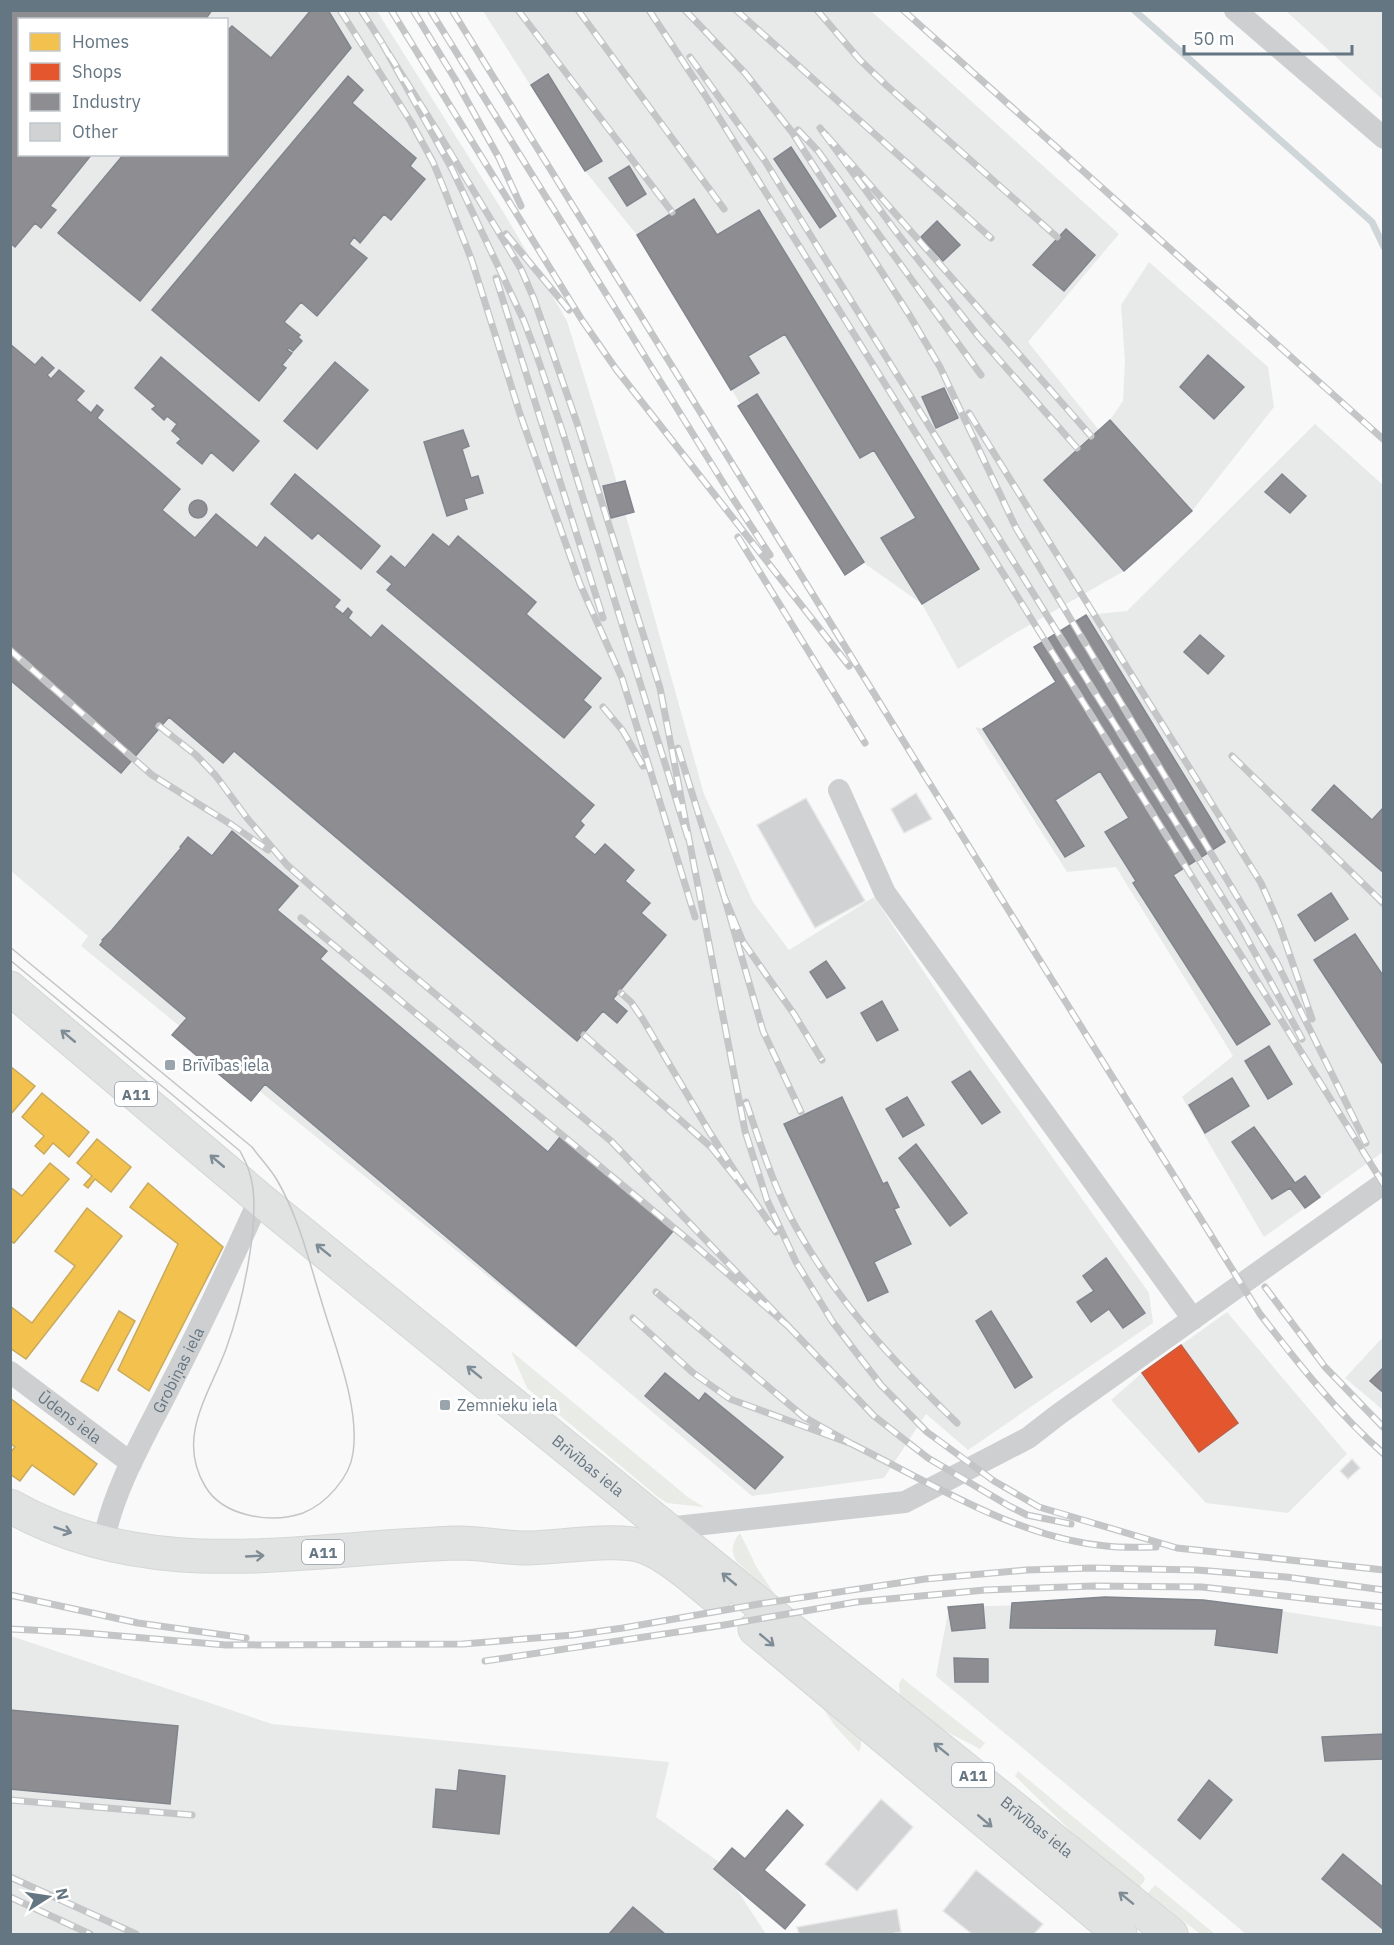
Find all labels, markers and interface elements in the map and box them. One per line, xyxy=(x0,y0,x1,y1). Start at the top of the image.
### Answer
legend xyxy=(18,18,228,156)
scale bar xyxy=(1184,18,1352,56)
text: 50 m xyxy=(1193,27,1235,50)
text: Homes xyxy=(72,30,129,53)
text: Shops xyxy=(72,60,122,83)
text: Industry xyxy=(72,90,141,113)
text: Other xyxy=(72,120,118,143)
one-way arrow xyxy=(61,1029,76,1043)
place label: Brīvības iela xyxy=(182,1055,270,1075)
marker: Brīvības iela xyxy=(163,1058,177,1072)
road number: A11 xyxy=(115,1082,157,1106)
one-way arrow xyxy=(209,1155,225,1168)
one-way arrow xyxy=(315,1243,331,1256)
street label: Grobiņas iela xyxy=(148,1323,208,1417)
one-way arrow xyxy=(467,1366,483,1379)
street label: Ūdens iela xyxy=(34,1386,106,1448)
place label: Zemnieku iela xyxy=(457,1395,558,1415)
marker: Zemnieku iela xyxy=(438,1398,452,1412)
street label: Brīvības iela xyxy=(548,1430,629,1501)
one-way arrow xyxy=(54,1526,72,1537)
road number: A11 xyxy=(302,1540,344,1564)
one-way arrow xyxy=(245,1550,265,1561)
one-way arrow xyxy=(722,1572,737,1586)
one-way arrow xyxy=(759,1633,775,1646)
one-way arrow xyxy=(934,1742,949,1756)
road number: A11 xyxy=(952,1763,994,1787)
street label: Brīvības iela xyxy=(997,1792,1078,1862)
one-way arrow xyxy=(977,1815,993,1828)
north arrow xyxy=(18,1867,78,1927)
text: N xyxy=(52,1886,74,1902)
one-way arrow xyxy=(1118,1891,1134,1904)

